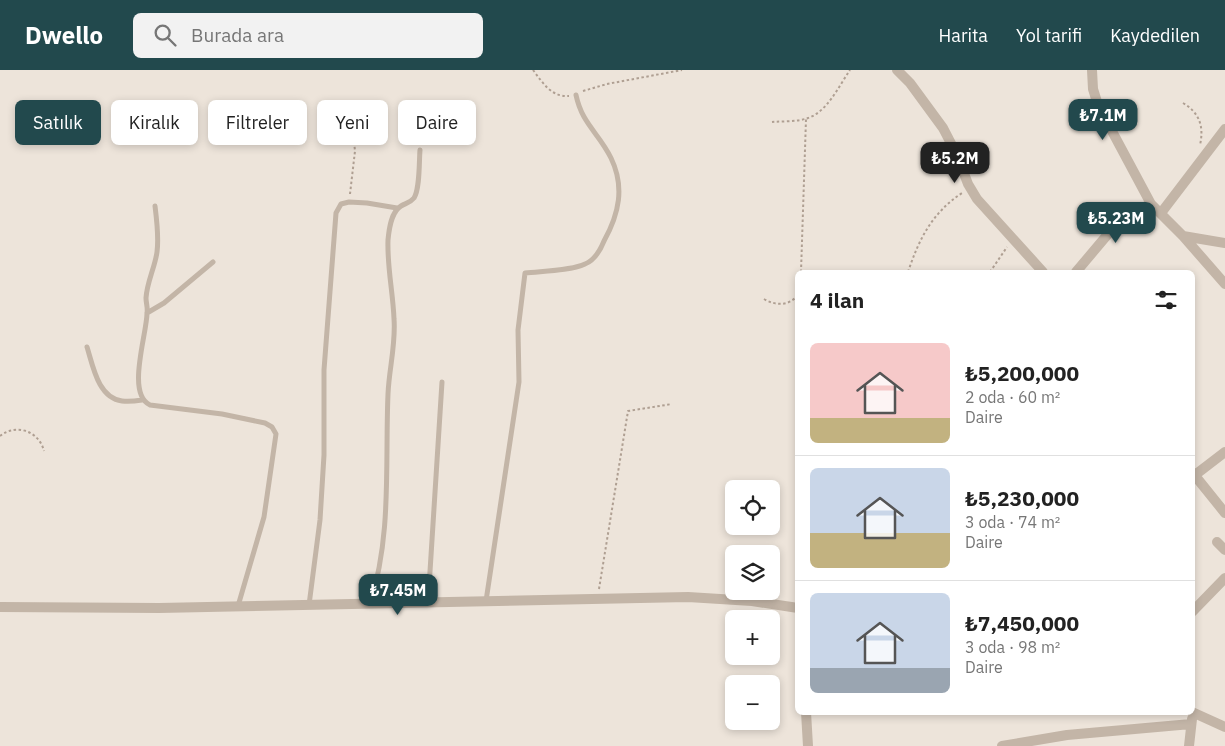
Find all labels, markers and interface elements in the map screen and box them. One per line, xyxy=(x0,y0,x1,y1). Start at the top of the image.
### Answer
search box xyxy=(133,13,483,58)
text: Dwello xyxy=(25,19,103,51)
icon: search xyxy=(151,21,179,49)
text: Burada ara xyxy=(191,23,284,47)
text: Harita xyxy=(939,24,988,47)
text: Yol tarifi xyxy=(1016,24,1082,47)
text: Kaydedilen xyxy=(1110,24,1200,47)
pin: ₺7.1M xyxy=(1068,98,1138,141)
chip: Satılık xyxy=(15,100,101,145)
chip: Kiralık xyxy=(111,100,198,145)
chip: Filtreler xyxy=(208,100,307,145)
chip: Yeni xyxy=(317,100,388,145)
chip: Daire xyxy=(398,100,476,145)
text: ₺7.1M xyxy=(1079,105,1127,125)
pin: ₺5.2M xyxy=(920,142,990,184)
text: ₺5.2M xyxy=(931,148,979,168)
pin: ₺5.23M xyxy=(1075,202,1157,244)
text: ₺5.23M xyxy=(1088,208,1144,228)
text: 4 ilan xyxy=(810,286,864,314)
icon: filters xyxy=(1152,286,1180,314)
text: ₺5,200,000 xyxy=(965,359,1079,387)
icon: home xyxy=(850,363,910,423)
text: 2 oda · 60 m² xyxy=(965,387,1060,407)
text: Daire xyxy=(965,407,1003,427)
map controls xyxy=(725,480,780,730)
button: locate xyxy=(725,480,780,535)
text: ₺5,230,000 xyxy=(965,484,1079,512)
icon: home xyxy=(850,488,910,548)
text: 3 oda · 74 m² xyxy=(965,512,1060,532)
text: Daire xyxy=(965,532,1003,552)
button: layers xyxy=(725,545,780,600)
pin: ₺7.45M xyxy=(357,574,439,616)
text: ₺7.45M xyxy=(370,580,426,600)
text: ₺7,450,000 xyxy=(965,609,1079,637)
button: + xyxy=(725,610,780,665)
icon: home xyxy=(850,613,910,673)
text: 3 oda · 98 m² xyxy=(965,637,1060,657)
text: Daire xyxy=(965,657,1003,677)
button: − xyxy=(725,675,780,730)

